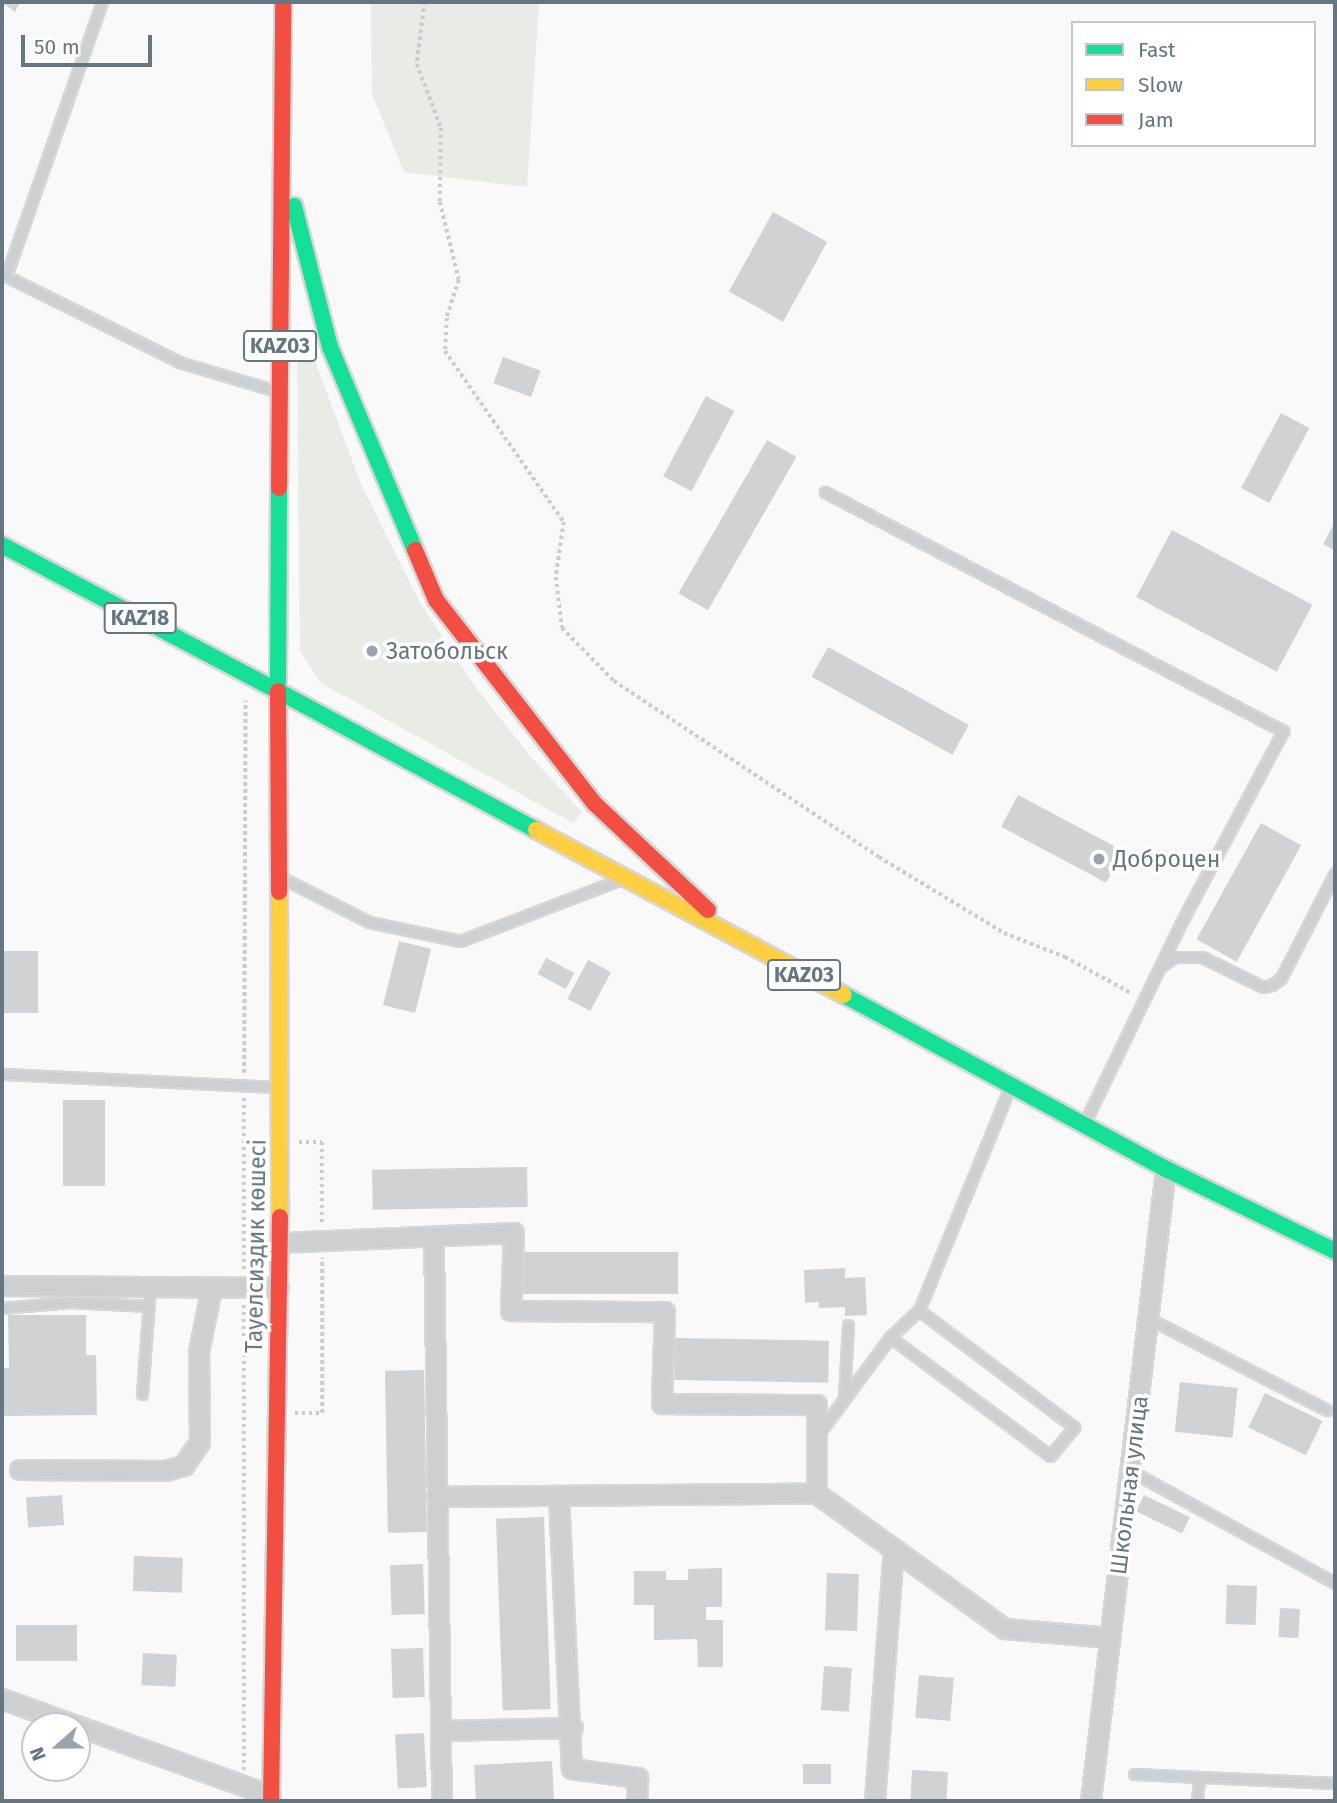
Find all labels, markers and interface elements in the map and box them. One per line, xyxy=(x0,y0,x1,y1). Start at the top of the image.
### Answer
scale bar xyxy=(24,21,156,65)
legend xyxy=(1071,21,1316,147)
text: 50 m xyxy=(34,34,80,60)
text: Fast xyxy=(1138,37,1176,63)
text: Slow xyxy=(1138,72,1183,98)
text: Jam xyxy=(1138,107,1174,133)
road number: KАZ03 xyxy=(242,328,318,364)
road number: KAZ18 xyxy=(103,600,177,636)
place label: Затобольск xyxy=(386,637,508,665)
marker: Затобольск xyxy=(364,643,380,659)
place label: Доброцен xyxy=(1113,845,1220,873)
marker: Доброцен xyxy=(1091,851,1107,867)
road number: KАZ03 xyxy=(766,958,842,992)
street label: Тауелсиздик көшесі xyxy=(240,1139,272,1353)
street label: Школьная улица xyxy=(1104,1394,1154,1576)
north arrow xyxy=(21,1712,91,1782)
text: N xyxy=(25,1744,51,1764)

